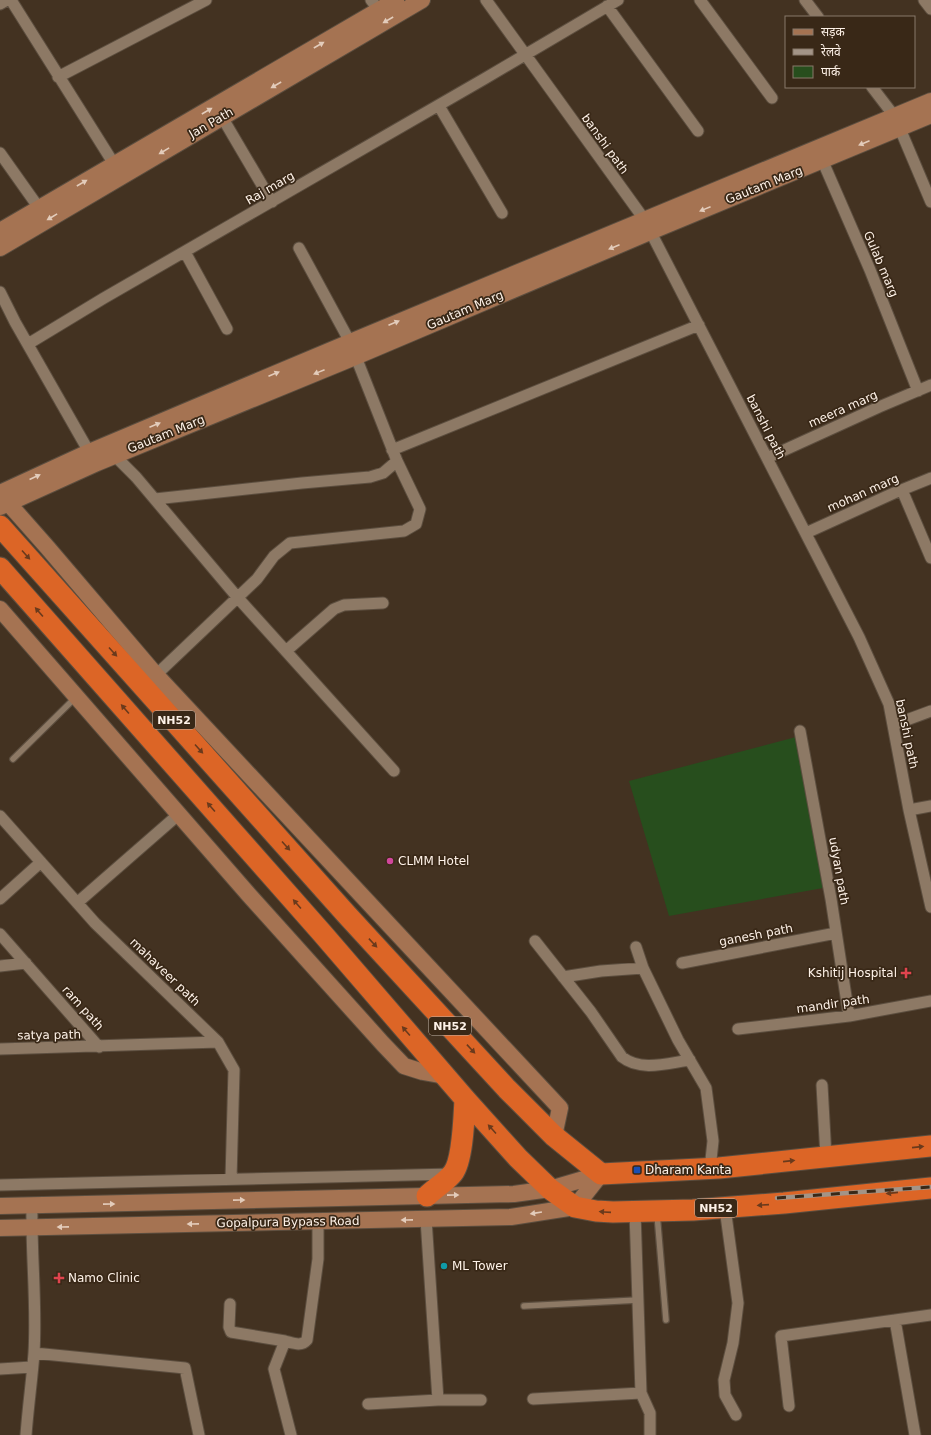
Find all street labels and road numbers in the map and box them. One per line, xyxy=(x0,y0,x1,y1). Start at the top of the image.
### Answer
street label: Jan Path xyxy=(186,105,236,142)
street label: banshi path xyxy=(579,111,631,177)
street label: Gautam Marg xyxy=(723,163,805,207)
street label: Raj marg xyxy=(243,168,297,208)
street label: Gulab marg xyxy=(861,229,901,299)
street label: Gautam Marg xyxy=(425,288,505,332)
street label: meera marg xyxy=(806,388,880,430)
street label: banshi path xyxy=(744,392,788,462)
street label: Gautam Marg xyxy=(125,412,207,456)
street label: mohan marg xyxy=(825,471,901,515)
street label: banshi path xyxy=(893,698,921,770)
road number: NH52 xyxy=(153,711,195,729)
street label: udyan path xyxy=(826,836,852,906)
street label: ganesh path xyxy=(718,921,794,949)
street label: mahaveer path xyxy=(127,935,203,1009)
street label: ram path xyxy=(59,983,107,1033)
street label: mandir path xyxy=(796,992,870,1016)
road number: NH52 xyxy=(429,1017,471,1035)
street label: satya path xyxy=(17,1027,81,1043)
road number: NH52 xyxy=(695,1199,737,1217)
street label: Gopalpura Bypass Road xyxy=(216,1214,360,1230)

